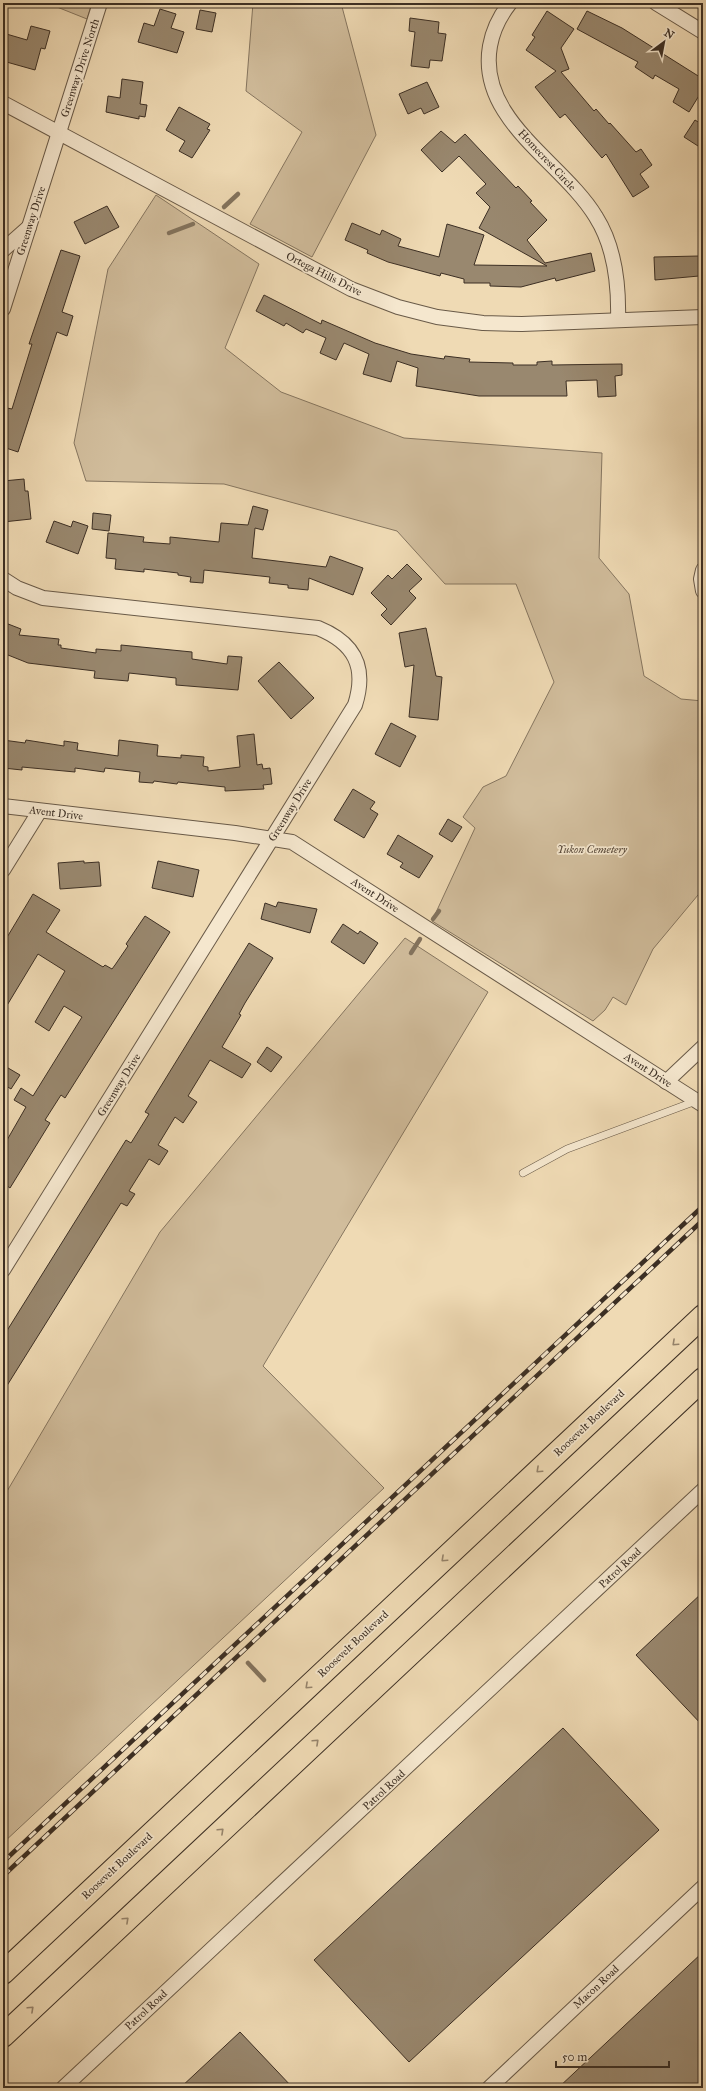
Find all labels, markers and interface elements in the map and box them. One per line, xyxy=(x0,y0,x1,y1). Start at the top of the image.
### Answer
street label: Greenway Drive North xyxy=(58,17,102,119)
north arrow xyxy=(644,22,684,62)
text: N xyxy=(662,26,677,42)
street label: Homecrest Circle xyxy=(515,127,579,194)
street label: Greenway Drive xyxy=(14,184,48,257)
street label: Ortega Hills Drive xyxy=(284,249,364,299)
street label: Greenway Drive xyxy=(265,776,315,844)
street label: Avent Drive xyxy=(27,803,84,823)
park label: Yukon Cemetery xyxy=(557,843,628,856)
street label: Avent Drive xyxy=(348,874,402,915)
street label: Avent Drive xyxy=(621,1049,675,1090)
street label: Greenway Drive xyxy=(94,1051,144,1119)
one-way arrow xyxy=(672,1338,679,1345)
street label: Roosevelt Boulevard xyxy=(551,1387,627,1459)
one-way arrow xyxy=(536,1465,544,1473)
street label: Patrol Road xyxy=(596,1545,644,1591)
one-way arrow xyxy=(441,1554,449,1562)
street label: Roosevelt Boulevard xyxy=(315,1608,391,1680)
one-way arrow xyxy=(306,1681,313,1688)
one-way arrow xyxy=(311,1739,319,1747)
street label: Patrol Road xyxy=(360,1767,408,1813)
one-way arrow xyxy=(216,1828,224,1836)
street label: Roosevelt Boulevard xyxy=(79,1830,155,1902)
one-way arrow xyxy=(121,1917,129,1925)
street label: Macon Road xyxy=(570,1962,622,2012)
street label: Patrol Road xyxy=(122,1987,170,2033)
one-way arrow xyxy=(27,2007,34,2014)
scale bar xyxy=(556,2043,669,2069)
text: 50 m xyxy=(562,2050,587,2064)

